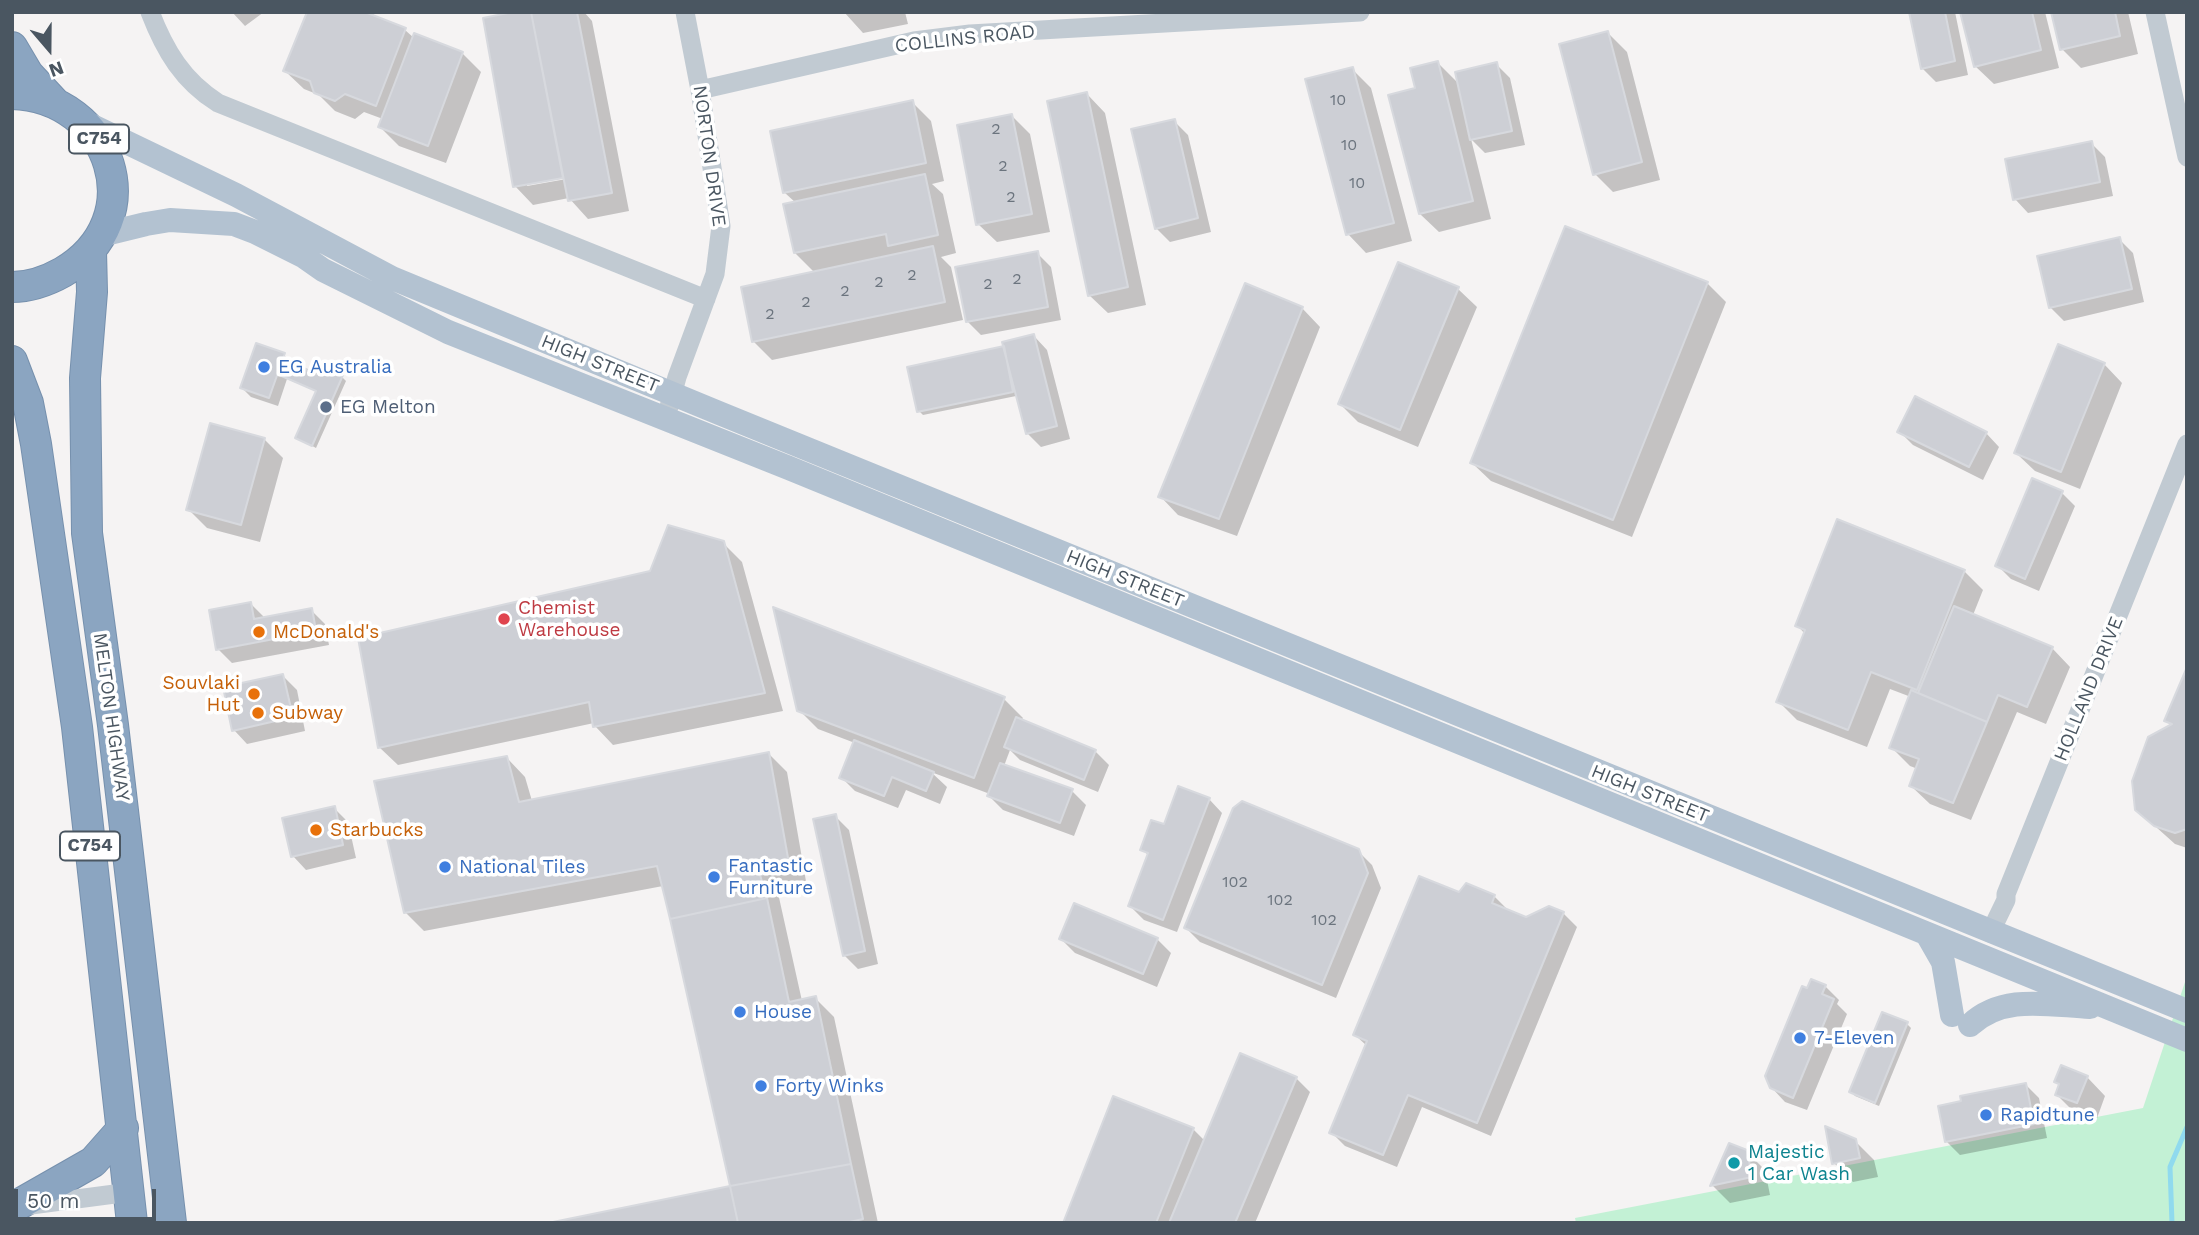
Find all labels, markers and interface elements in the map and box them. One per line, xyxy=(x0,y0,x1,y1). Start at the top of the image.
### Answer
north arrow xyxy=(14,14,84,84)
street label: COLLINS ROAD xyxy=(894,20,1036,58)
text: N xyxy=(46,56,67,82)
street label: NORTON DRIVE xyxy=(688,84,730,228)
house number: 10 xyxy=(1330,90,1346,110)
house number: 2 xyxy=(991,119,1001,139)
road number: C754 xyxy=(69,124,129,154)
house number: 10 xyxy=(1341,135,1357,155)
house number: 2 xyxy=(998,156,1008,176)
house number: 10 xyxy=(1349,173,1365,193)
house number: 2 xyxy=(1006,187,1016,207)
house number: 2 xyxy=(907,265,917,285)
house number: 2 xyxy=(1012,269,1022,289)
house number: 2 xyxy=(874,272,884,292)
house number: 2 xyxy=(983,274,993,294)
house number: 2 xyxy=(840,281,850,301)
house number: 2 xyxy=(801,292,811,312)
house number: 2 xyxy=(765,304,775,324)
street label: HIGH STREET xyxy=(538,330,662,398)
place label: EG Australia xyxy=(278,356,392,378)
marker: EG Australia xyxy=(256,359,272,375)
place label: EG Melton xyxy=(340,396,436,418)
marker: EG Melton xyxy=(318,399,334,415)
street label: HIGH STREET xyxy=(1063,545,1187,613)
place label: Chemist Warehouse xyxy=(518,597,621,641)
marker: Chemist Warehouse xyxy=(496,611,512,627)
street label: HOLLAND DRIVE xyxy=(2050,613,2128,765)
place label: McDonald's xyxy=(273,621,379,643)
marker: McDonald's xyxy=(251,624,267,640)
street label: MELTON HIGHWAY xyxy=(88,631,134,803)
place label: Souvlaki Hut xyxy=(162,672,240,716)
marker: Souvlaki Hut xyxy=(246,686,262,702)
place label: Subway xyxy=(272,702,343,724)
marker: Subway xyxy=(250,705,266,721)
street label: HIGH STREET xyxy=(1588,760,1712,828)
place label: Starbucks xyxy=(330,819,423,841)
marker: Starbucks xyxy=(308,822,324,838)
road number: C754 xyxy=(60,832,120,860)
place label: Fantastic Furniture xyxy=(728,855,813,899)
place label: National Tiles xyxy=(459,856,585,878)
marker: National Tiles xyxy=(437,859,453,875)
marker: Fantastic Furniture xyxy=(706,869,722,885)
house number: 102 xyxy=(1222,872,1248,892)
house number: 102 xyxy=(1267,890,1293,910)
house number: 102 xyxy=(1311,910,1337,930)
place label: House xyxy=(754,1001,812,1023)
marker: House xyxy=(732,1004,748,1020)
place label: 7-Eleven xyxy=(1814,1027,1895,1049)
marker: 7-Eleven xyxy=(1792,1030,1808,1046)
place label: Forty Winks xyxy=(775,1075,884,1097)
marker: Forty Winks xyxy=(753,1078,769,1094)
place label: Rapidtune xyxy=(2000,1104,2095,1126)
marker: Rapidtune xyxy=(1978,1107,1994,1123)
place label: Majestic 1 Car Wash xyxy=(1748,1141,1850,1185)
marker: Majestic 1 Car Wash xyxy=(1726,1155,1742,1171)
scale bar xyxy=(18,1176,159,1220)
text: 50 m xyxy=(27,1188,79,1213)

